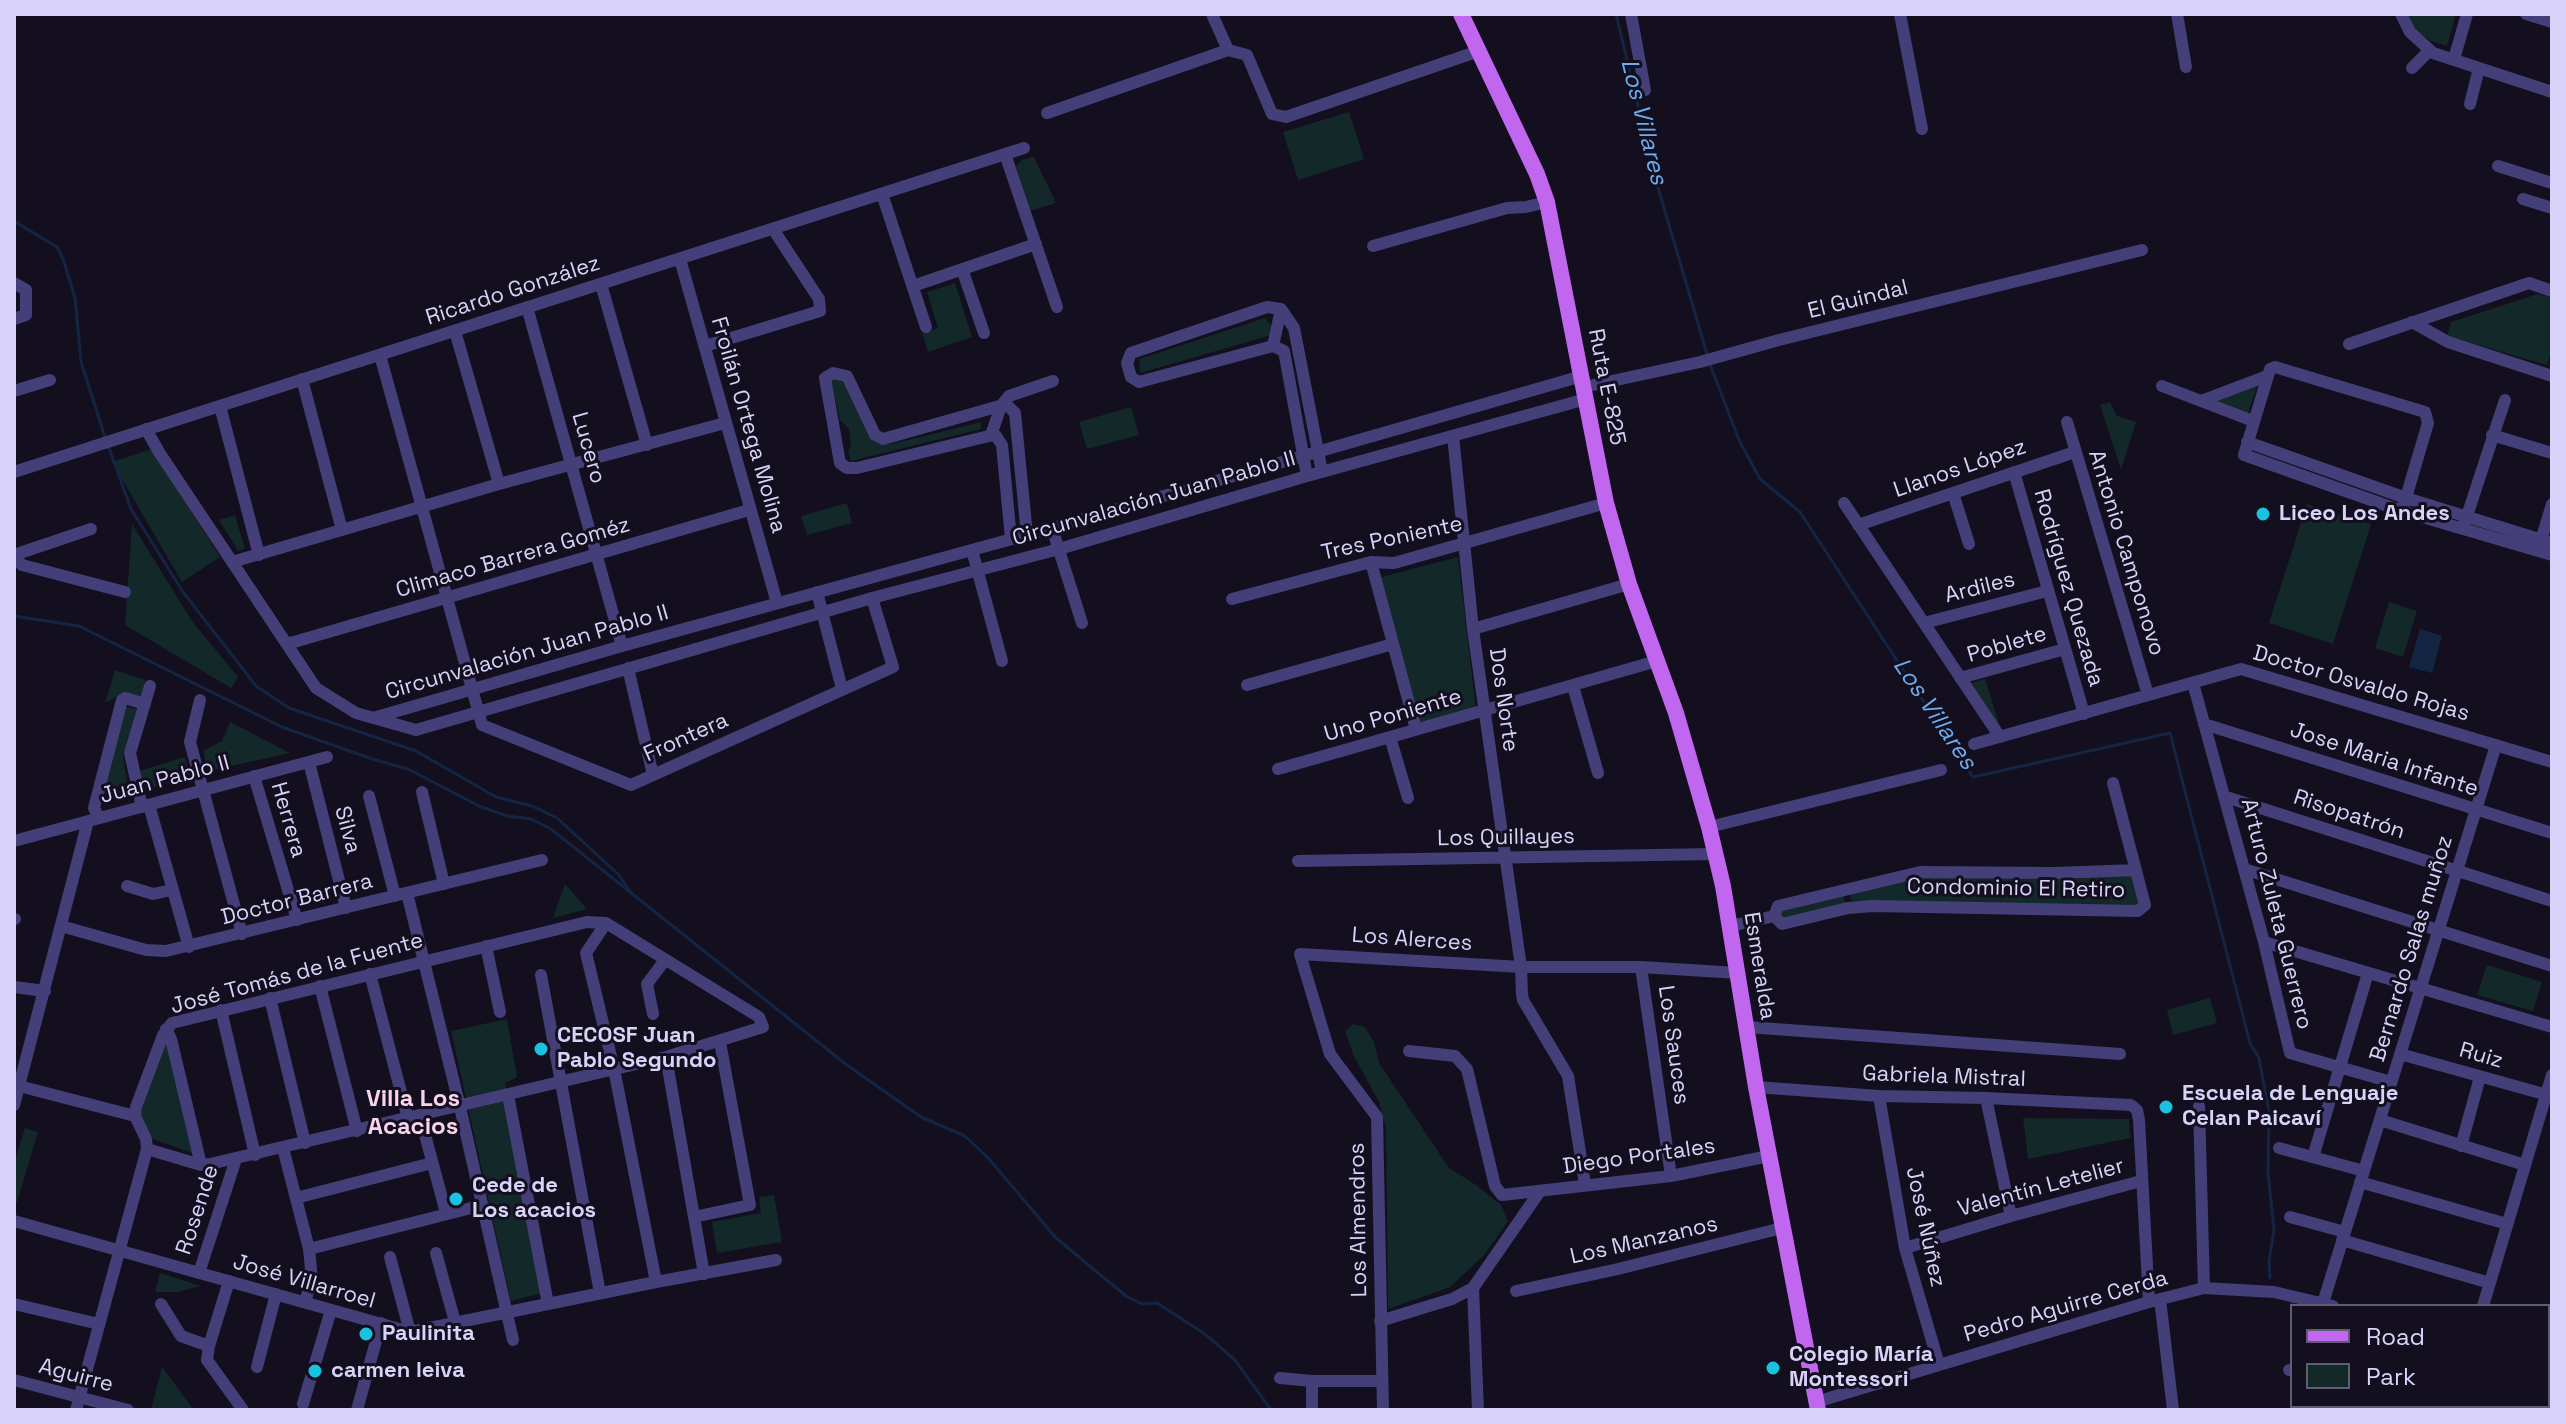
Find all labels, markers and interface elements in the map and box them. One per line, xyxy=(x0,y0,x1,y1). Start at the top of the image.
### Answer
water label: Los Villares xyxy=(1613,56,1673,188)
street label: Ricardo González xyxy=(423,250,603,332)
street label: El Guindal xyxy=(1805,275,1911,325)
street label: Froilán Ortega Molina xyxy=(704,314,792,536)
street label: Ruta E-825 xyxy=(1582,326,1630,448)
street label: Lucero xyxy=(565,409,611,487)
street label: Llanos López xyxy=(1890,434,2030,504)
street label: Circunvalación Juan Pablo II xyxy=(1009,446,1299,552)
street label: Antonio Camponovo xyxy=(2082,447,2170,659)
street label: Rodríguez Quezada xyxy=(2027,486,2109,690)
place label: Liceo Los Andes xyxy=(2279,501,2450,527)
marker: Liceo Los Andes xyxy=(2254,505,2272,523)
street label: Tres Poniente xyxy=(1319,511,1465,567)
street label: Climaco Barrera Goméz xyxy=(393,512,633,604)
street label: Ardiles xyxy=(1942,567,2018,609)
street label: Circunvalación Juan Pablo II xyxy=(382,600,672,706)
street label: Poblete xyxy=(1964,621,2050,669)
street label: Doctor Osvaldo Rojas xyxy=(2250,640,2472,728)
street label: Dos Norte xyxy=(1483,646,1523,754)
water label: Los Villares xyxy=(1886,653,1982,775)
street label: Uno Poniente xyxy=(1321,684,1465,748)
street label: Frontera xyxy=(640,708,732,768)
street label: Jose Maria Infante xyxy=(2286,717,2482,803)
street label: Juan Pablo II xyxy=(97,750,233,810)
street label: Herrera xyxy=(265,779,311,861)
street label: Risopatrón xyxy=(2290,785,2408,845)
street label: Arturo Zuleta Guerrero xyxy=(2235,796,2317,1032)
street label: Silva xyxy=(328,803,366,857)
street label: Los Quillayes xyxy=(1437,824,1575,852)
street label: Bernardo Salas muñoz xyxy=(2365,833,2459,1065)
street label: Doctor Barrera xyxy=(219,868,375,932)
street label: Condominio El Retiro xyxy=(1907,874,2125,904)
street label: Esmeralda xyxy=(1737,910,1781,1022)
street label: Los Alerces xyxy=(1351,923,1473,957)
street label: José Tomás de la Fuente xyxy=(168,928,426,1020)
street label: Los Sauces xyxy=(1652,984,1694,1106)
place label: CECOSF Juan Pablo Segundo xyxy=(557,1023,716,1074)
street label: Ruiz xyxy=(2456,1037,2506,1075)
marker: CECOSF Juan Pablo Segundo xyxy=(532,1040,550,1058)
street label: Gabriela Mistral xyxy=(1862,1061,2026,1093)
place label: Escuela de Lenguaje Celan Paicaví xyxy=(2182,1081,2398,1132)
district label: Villa Los Acacios xyxy=(366,1085,460,1141)
marker: Escuela de Lenguaje Celan Paicaví xyxy=(2157,1098,2175,1116)
street label: Diego Portales xyxy=(1561,1133,1717,1181)
street label: Los Almendros xyxy=(1344,1142,1374,1298)
street label: Valentín Letelier xyxy=(1955,1153,2127,1223)
street label: Rosende xyxy=(171,1162,225,1258)
street label: José Núñez xyxy=(1899,1165,1951,1289)
place label: Cede de Los acacios xyxy=(472,1173,596,1224)
marker: Cede de Los acacios xyxy=(447,1190,465,1208)
street label: Los Manzanos xyxy=(1568,1211,1720,1271)
street label: José Villarroel xyxy=(230,1249,378,1315)
street label: Pedro Aguirre Cerda xyxy=(1961,1265,2171,1349)
legend xyxy=(2290,1304,2550,1408)
place label: Paulinita xyxy=(382,1321,475,1347)
text: Road xyxy=(2366,1321,2425,1352)
marker: Paulinita xyxy=(357,1325,375,1343)
place label: Colegio María Montessori xyxy=(1789,1342,1934,1394)
street label: Aguirre xyxy=(36,1353,116,1399)
place label: carmen leiva xyxy=(331,1358,465,1384)
marker: Colegio María Montessori xyxy=(1764,1359,1782,1377)
text: Park xyxy=(2366,1361,2416,1392)
marker: carmen leiva xyxy=(306,1362,324,1380)

